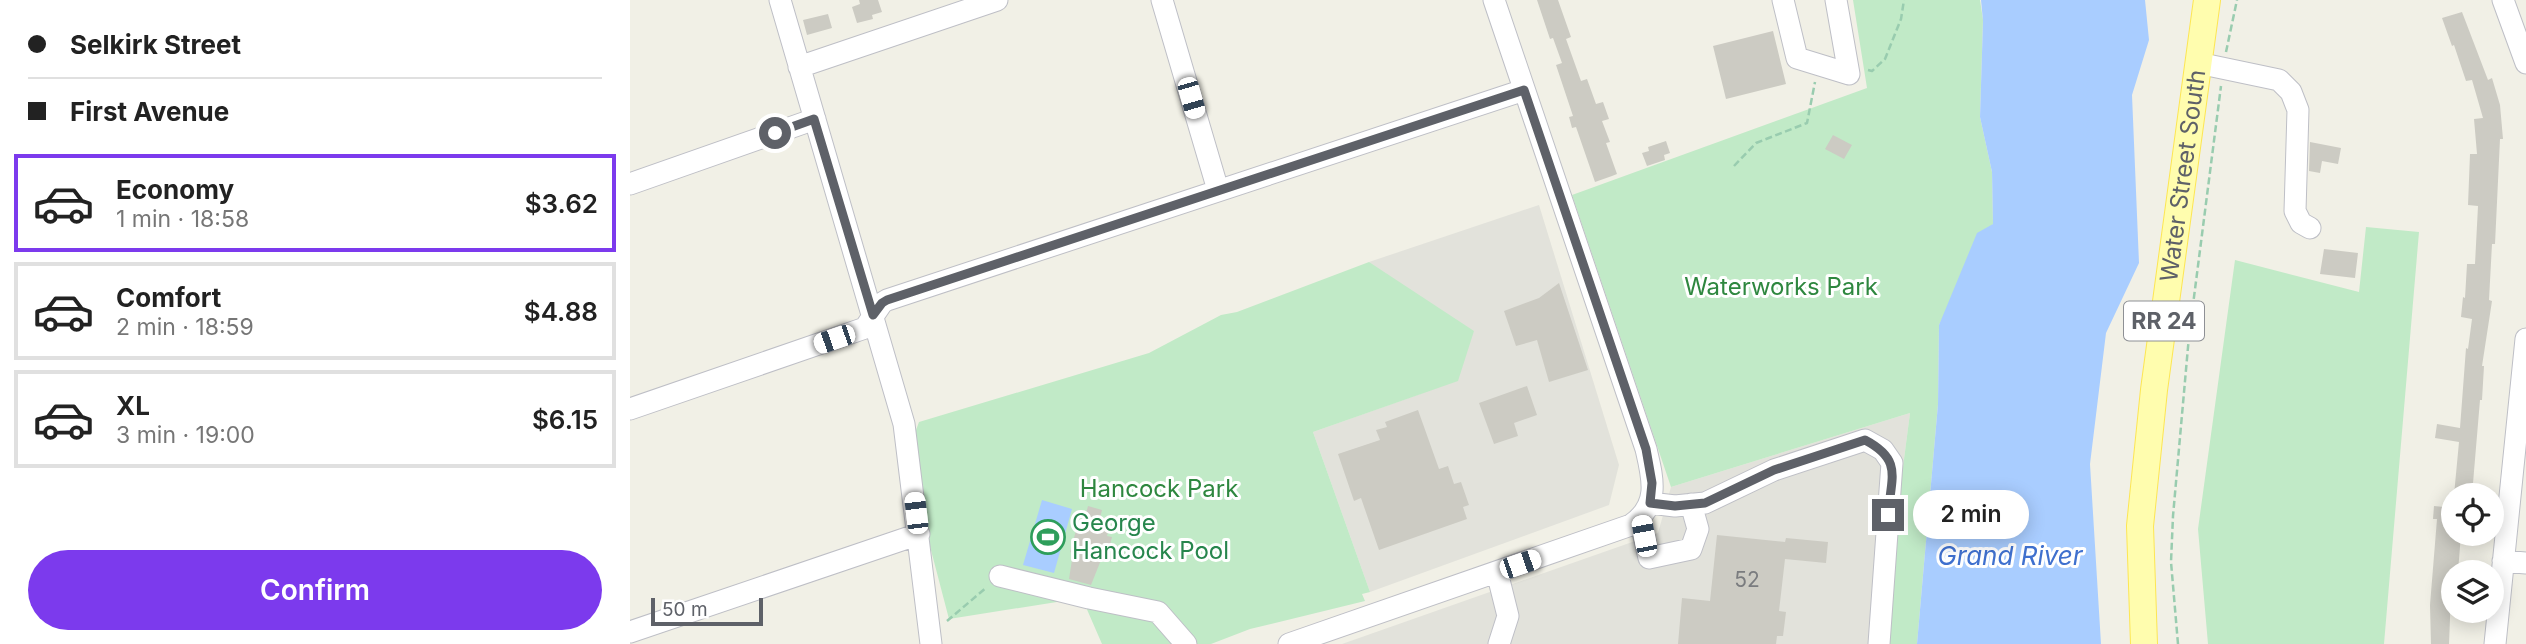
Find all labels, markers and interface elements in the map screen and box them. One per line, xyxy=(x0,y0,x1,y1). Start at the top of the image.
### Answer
text: Selkirk Street xyxy=(70,29,241,60)
street label: Water Street South xyxy=(2154,68,2211,284)
car xyxy=(1176,75,1207,121)
text: First Avenue xyxy=(70,96,229,127)
route start xyxy=(759,117,791,149)
icon: car xyxy=(32,172,95,235)
text: Economy xyxy=(116,174,234,205)
text: $3.62 xyxy=(525,188,598,219)
text: 1 min · 18:58 xyxy=(116,205,249,233)
park label: Waterworks Park xyxy=(1684,272,1878,301)
icon: car xyxy=(32,280,95,343)
text: Comfort xyxy=(116,282,221,313)
text: $4.88 xyxy=(524,296,598,327)
road number: RR 24 xyxy=(2124,302,2204,340)
text: 2 min · 18:59 xyxy=(116,313,254,341)
car xyxy=(811,322,858,356)
icon: car xyxy=(32,388,95,451)
text: XL xyxy=(116,390,150,421)
text: $6.15 xyxy=(532,404,598,435)
text: 3 min · 19:00 xyxy=(116,421,255,449)
park label: Hancock Park xyxy=(1080,474,1238,503)
map controls xyxy=(2441,483,2504,623)
button: locate xyxy=(2441,483,2504,546)
callout: 2 min xyxy=(1912,490,2028,540)
car xyxy=(904,491,929,535)
route end xyxy=(1872,499,1904,531)
text: 2 min xyxy=(1941,500,2001,528)
place label: George Hancock Pool xyxy=(1072,508,1229,565)
car xyxy=(1630,513,1659,559)
sports icon: George Hancock Pool xyxy=(1029,518,1067,556)
water label: Grand River xyxy=(1937,540,2084,571)
car xyxy=(1497,547,1544,581)
button: Confirm xyxy=(28,550,602,630)
button: layers xyxy=(2441,560,2504,623)
house number: 52 xyxy=(1734,567,1760,592)
scale bar xyxy=(651,595,763,627)
text: 50 m xyxy=(662,598,708,621)

